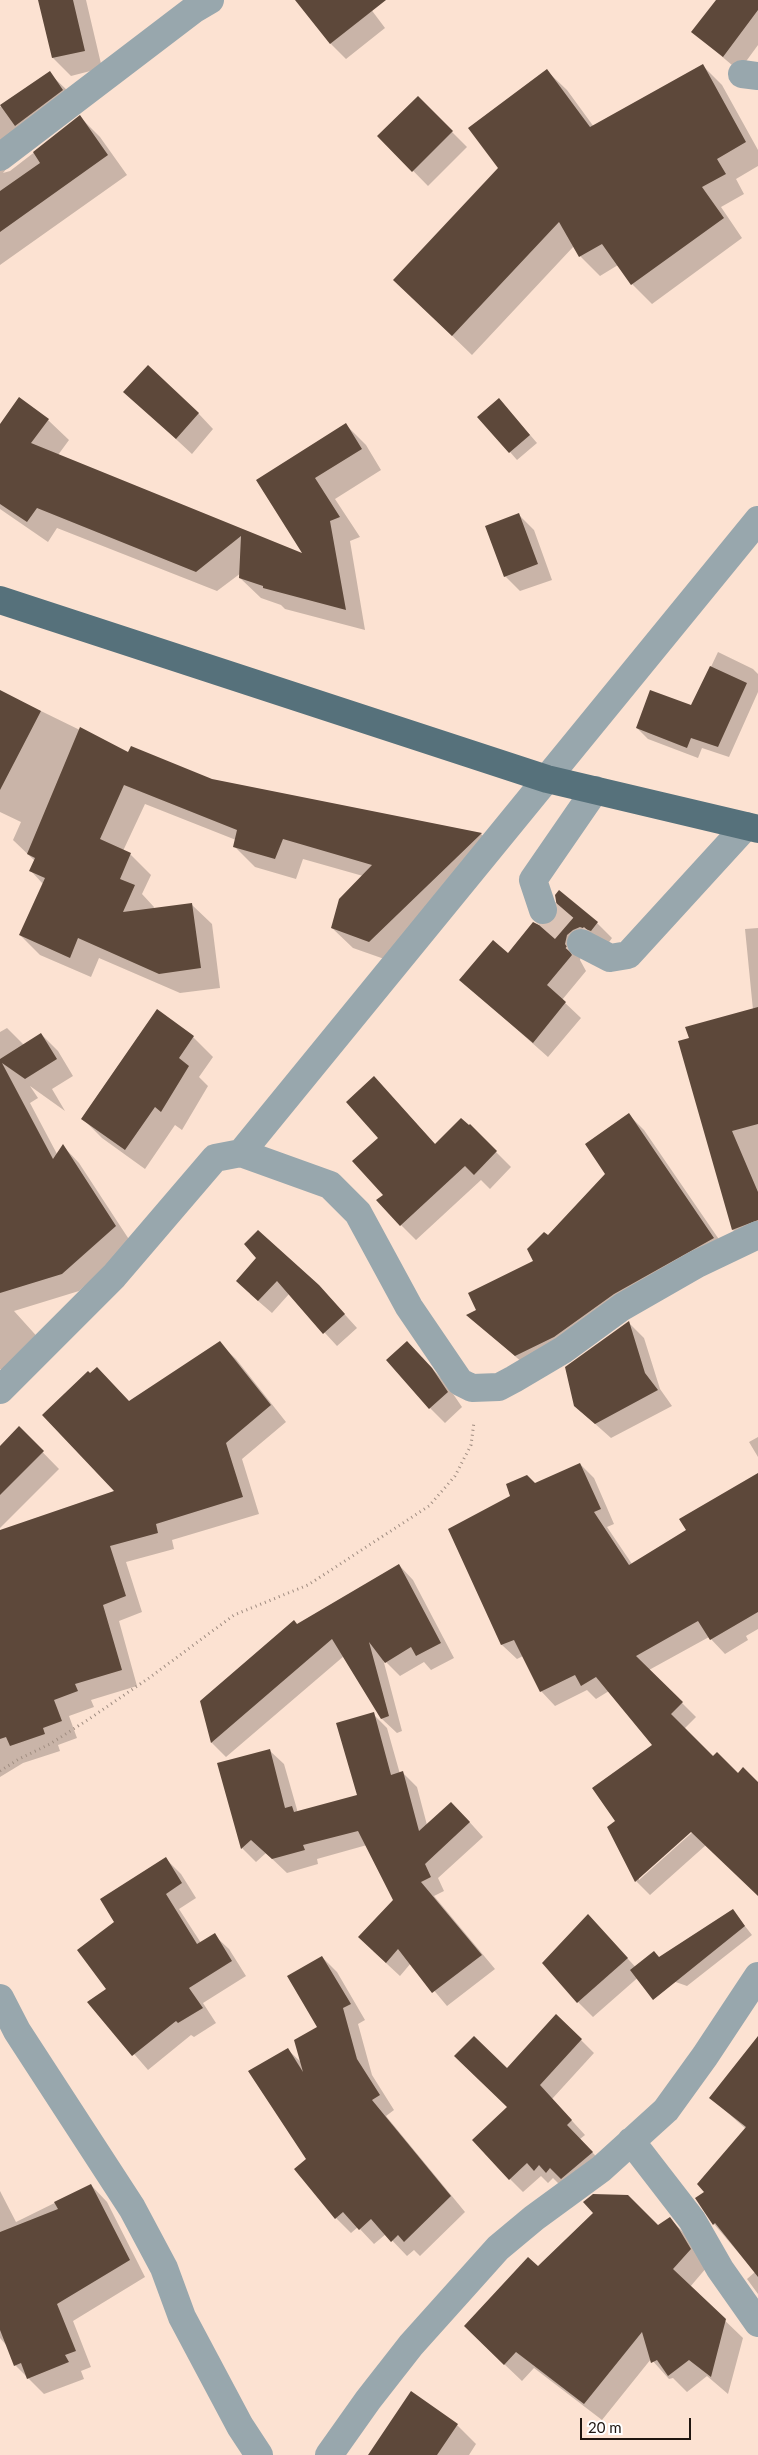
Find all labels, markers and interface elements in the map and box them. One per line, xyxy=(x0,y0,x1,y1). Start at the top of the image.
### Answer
scale bar xyxy=(583,2408,694,2440)
text: 20 m xyxy=(588,2418,622,2436)

